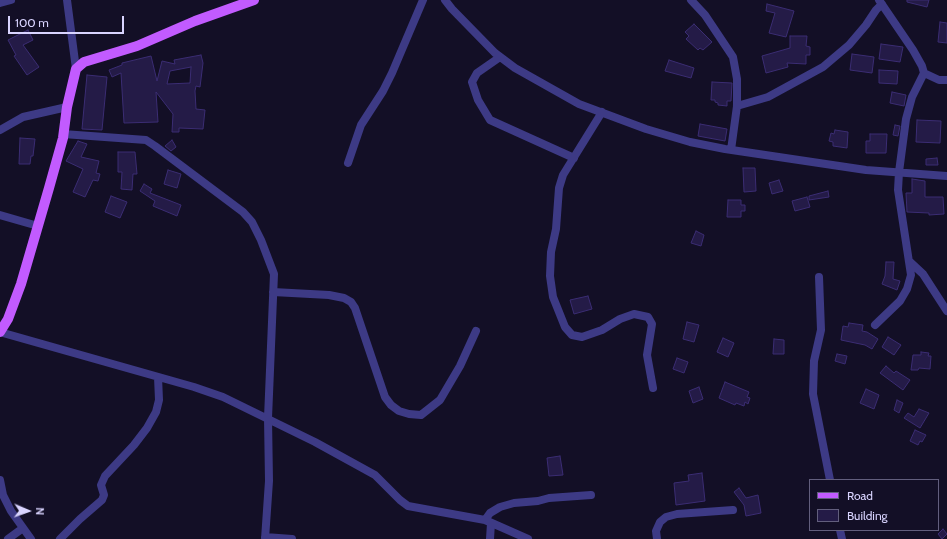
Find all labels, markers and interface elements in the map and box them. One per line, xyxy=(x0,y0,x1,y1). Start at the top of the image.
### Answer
scale bar xyxy=(10,8,126,34)
text: 100 m xyxy=(15,15,49,30)
legend xyxy=(809,479,939,531)
text: Road xyxy=(847,488,873,503)
north arrow xyxy=(8,491,48,531)
text: N xyxy=(33,507,47,516)
text: Building xyxy=(847,508,888,523)

